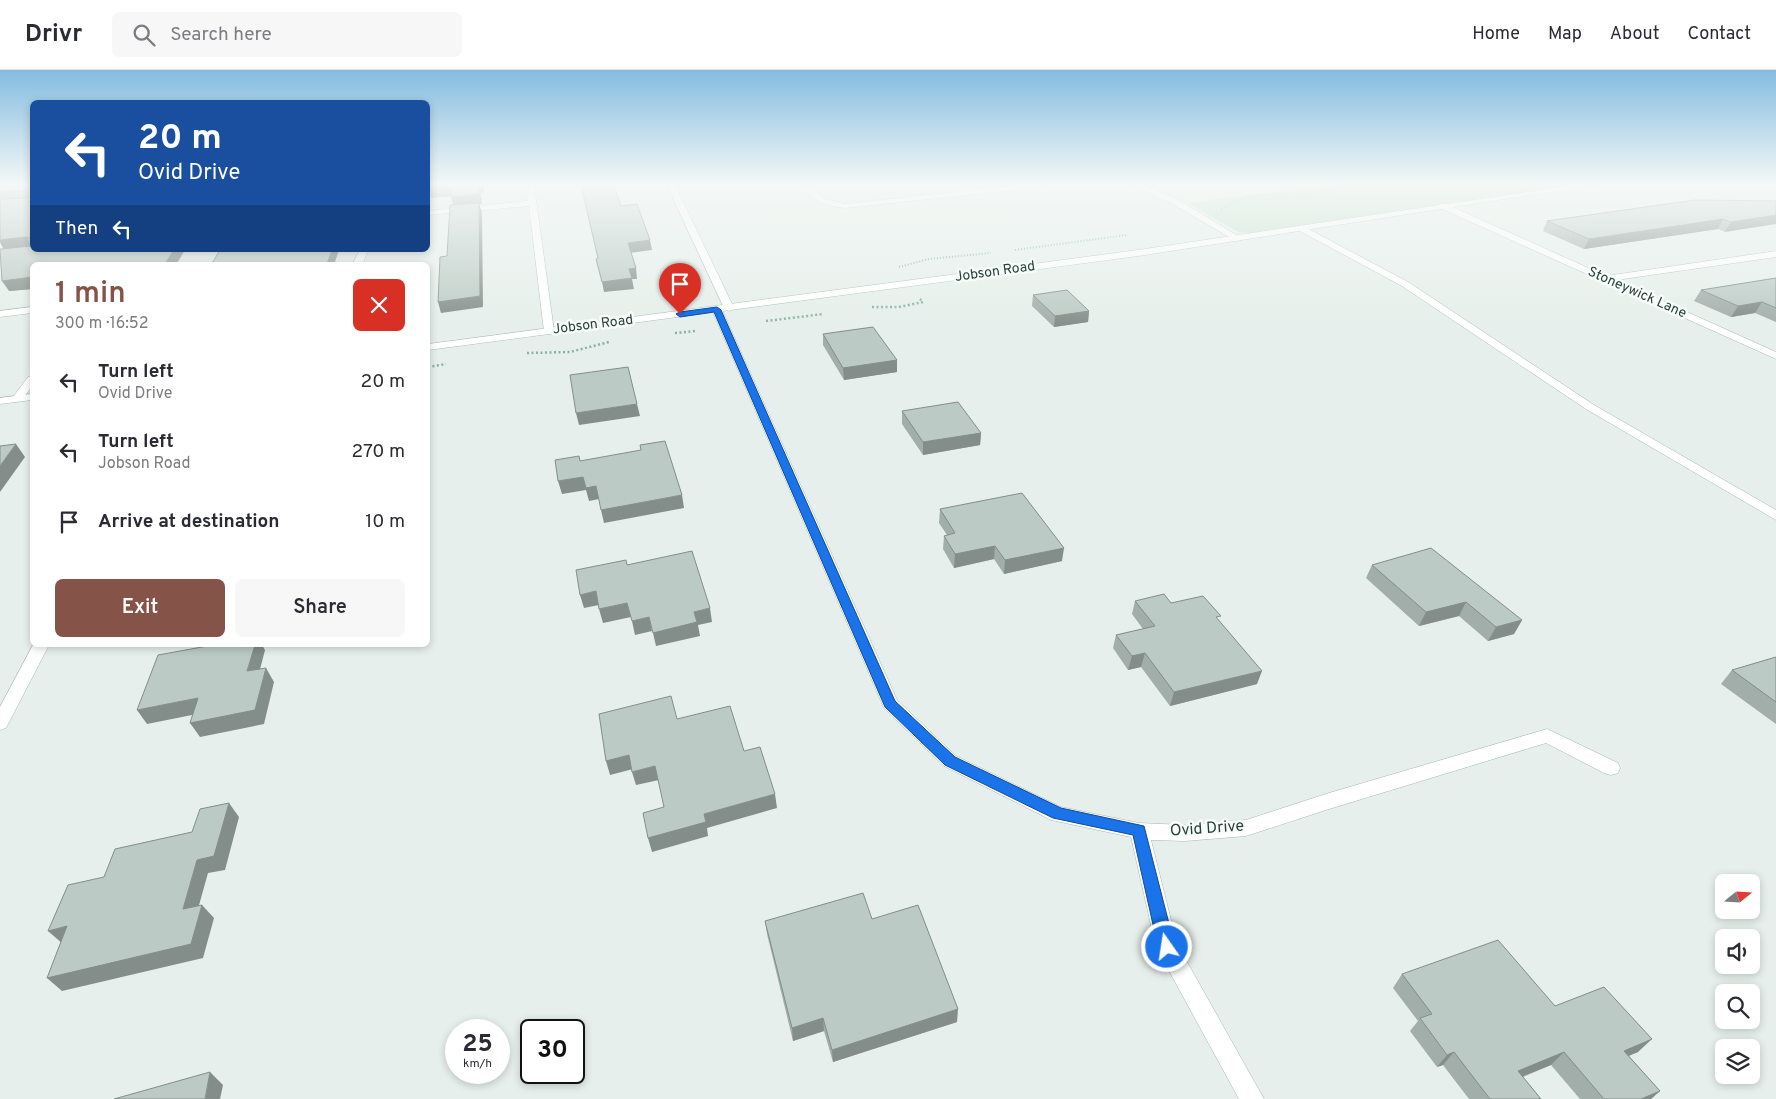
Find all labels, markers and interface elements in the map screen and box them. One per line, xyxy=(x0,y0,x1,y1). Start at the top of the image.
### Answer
search box xyxy=(112,12,462,57)
text: Drivr xyxy=(25,20,82,50)
icon: search xyxy=(130,21,158,49)
text: Search here xyxy=(170,23,272,47)
text: Home xyxy=(1472,23,1520,46)
text: Map xyxy=(1548,23,1582,46)
text: About xyxy=(1610,23,1659,46)
text: Contact xyxy=(1687,23,1751,46)
text: 20 m xyxy=(138,117,222,161)
icon: left xyxy=(55,120,120,185)
text: Ovid Drive xyxy=(138,160,240,187)
icon: left xyxy=(108,215,136,243)
text: Then xyxy=(55,217,98,241)
street label: Jobson Road xyxy=(954,258,1036,286)
pin xyxy=(659,263,701,314)
street label: Stoneywick Lane xyxy=(1585,264,1689,322)
icon: arrive xyxy=(666,270,694,298)
text: 1 min xyxy=(55,276,126,313)
button: close xyxy=(353,279,405,331)
street label: Jobson Road xyxy=(552,312,634,338)
text: 300 m · 16:52 xyxy=(55,314,149,334)
text: Turn left xyxy=(98,360,174,384)
icon: left xyxy=(55,368,83,396)
text: 20 m xyxy=(361,370,405,394)
text: Ovid Drive xyxy=(98,384,172,404)
text: Turn left xyxy=(98,430,174,454)
icon: left xyxy=(55,438,83,466)
text: 270 m xyxy=(351,440,405,464)
text: Jobson Road xyxy=(98,454,191,474)
icon: arrive xyxy=(55,508,83,536)
text: Arrive at destination xyxy=(98,510,279,534)
text: 10 m xyxy=(365,510,405,534)
button: Exit xyxy=(55,579,225,637)
button: Share xyxy=(235,579,405,637)
street label: Ovid Drive xyxy=(1169,816,1245,842)
north arrow xyxy=(1715,874,1760,919)
map controls xyxy=(1715,874,1760,1084)
position arrow xyxy=(1140,920,1192,972)
button: sound xyxy=(1715,929,1760,974)
button: search xyxy=(1715,984,1760,1029)
speed limit sign: 30 xyxy=(520,1019,585,1084)
text: 25 xyxy=(462,1029,493,1061)
button: layers xyxy=(1715,1039,1760,1084)
text: km/h xyxy=(463,1056,492,1072)

